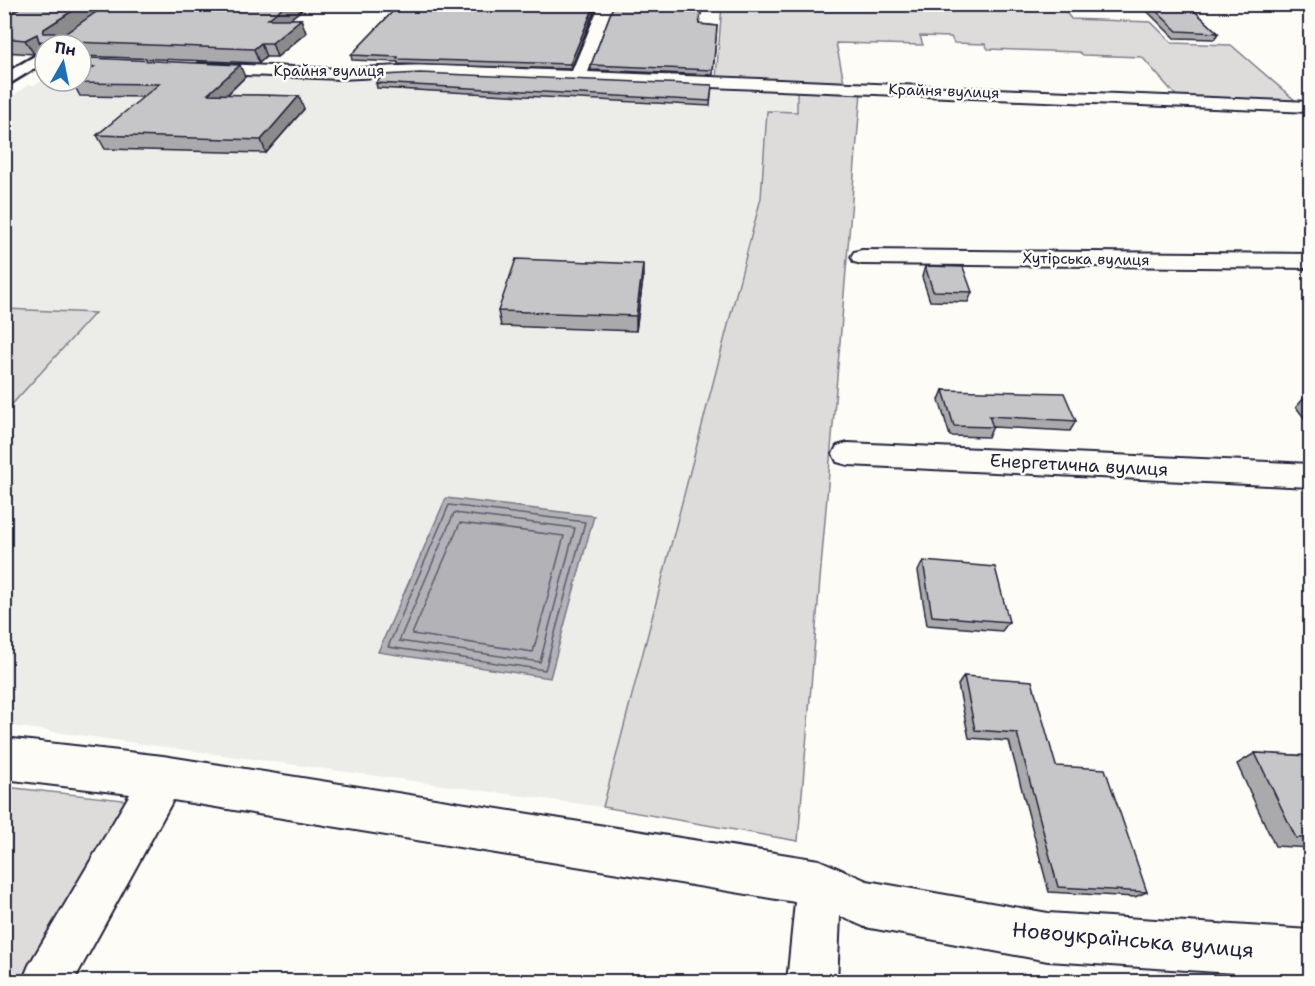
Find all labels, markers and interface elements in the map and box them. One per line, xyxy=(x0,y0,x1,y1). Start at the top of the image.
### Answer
north arrow xyxy=(33,33,93,93)
text: Пн xyxy=(53,37,77,61)
street label: Крайня вулиця xyxy=(273,61,385,81)
street label: Крайня вулиця xyxy=(888,79,1000,103)
street label: Хутірська вулиця xyxy=(1022,248,1150,270)
street label: Енергетична вулиця xyxy=(989,448,1169,482)
street label: Новоукраїнська вулиця xyxy=(1011,915,1255,965)

